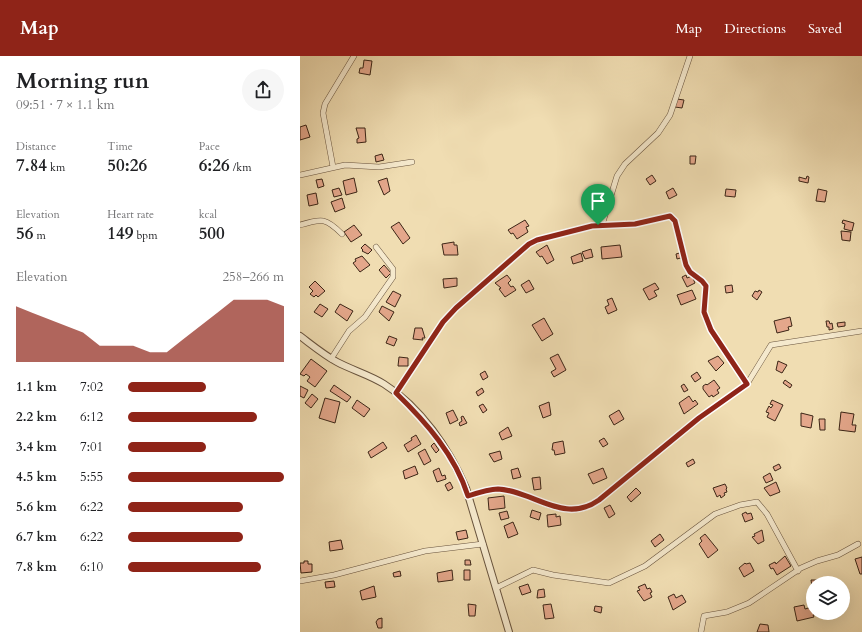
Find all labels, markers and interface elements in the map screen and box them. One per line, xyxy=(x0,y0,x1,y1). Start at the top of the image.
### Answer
text: Map xyxy=(20,15,59,41)
text: Map xyxy=(676,19,702,38)
text: Directions xyxy=(724,19,786,38)
text: Saved xyxy=(808,19,842,38)
text: Morning run xyxy=(16,66,149,96)
button: share xyxy=(242,69,284,111)
text: 09:51 · 7 × 1.1 km xyxy=(16,96,115,114)
text: Distance xyxy=(16,139,56,154)
text: Time xyxy=(107,139,133,154)
text: Pace xyxy=(199,139,220,154)
text: 7.84 xyxy=(16,154,47,177)
text: 50:26 xyxy=(107,154,147,177)
text: 6:26 xyxy=(199,154,230,177)
text: km xyxy=(47,160,65,175)
text: /km xyxy=(230,160,251,175)
pin xyxy=(581,184,615,225)
icon: arrive xyxy=(587,190,609,212)
text: Elevation xyxy=(16,207,60,222)
text: Heart rate xyxy=(107,207,154,222)
text: kcal xyxy=(199,207,217,222)
text: 56 xyxy=(16,222,33,245)
text: 149 xyxy=(107,222,133,245)
text: 500 xyxy=(199,222,225,245)
text: m xyxy=(33,228,46,243)
text: bpm xyxy=(133,228,157,243)
text: Elevation xyxy=(16,268,68,286)
text: 258–266 m xyxy=(222,268,284,286)
text: 1.1 km xyxy=(16,378,57,396)
text: 7:02 xyxy=(80,378,103,396)
text: 2.2 km xyxy=(16,408,57,426)
text: 6:12 xyxy=(80,408,103,426)
text: 3.4 km xyxy=(16,438,57,456)
text: 7:01 xyxy=(80,438,103,456)
text: 4.5 km xyxy=(16,468,57,486)
text: 5:55 xyxy=(80,468,103,486)
text: 5.6 km xyxy=(16,498,57,516)
text: 6:22 xyxy=(80,498,103,516)
text: 6.7 km xyxy=(16,528,57,546)
text: 6:22 xyxy=(80,528,103,546)
text: 7.8 km xyxy=(16,558,57,576)
text: 6:10 xyxy=(80,558,103,576)
map controls xyxy=(806,576,850,620)
button: layers xyxy=(806,576,850,620)

